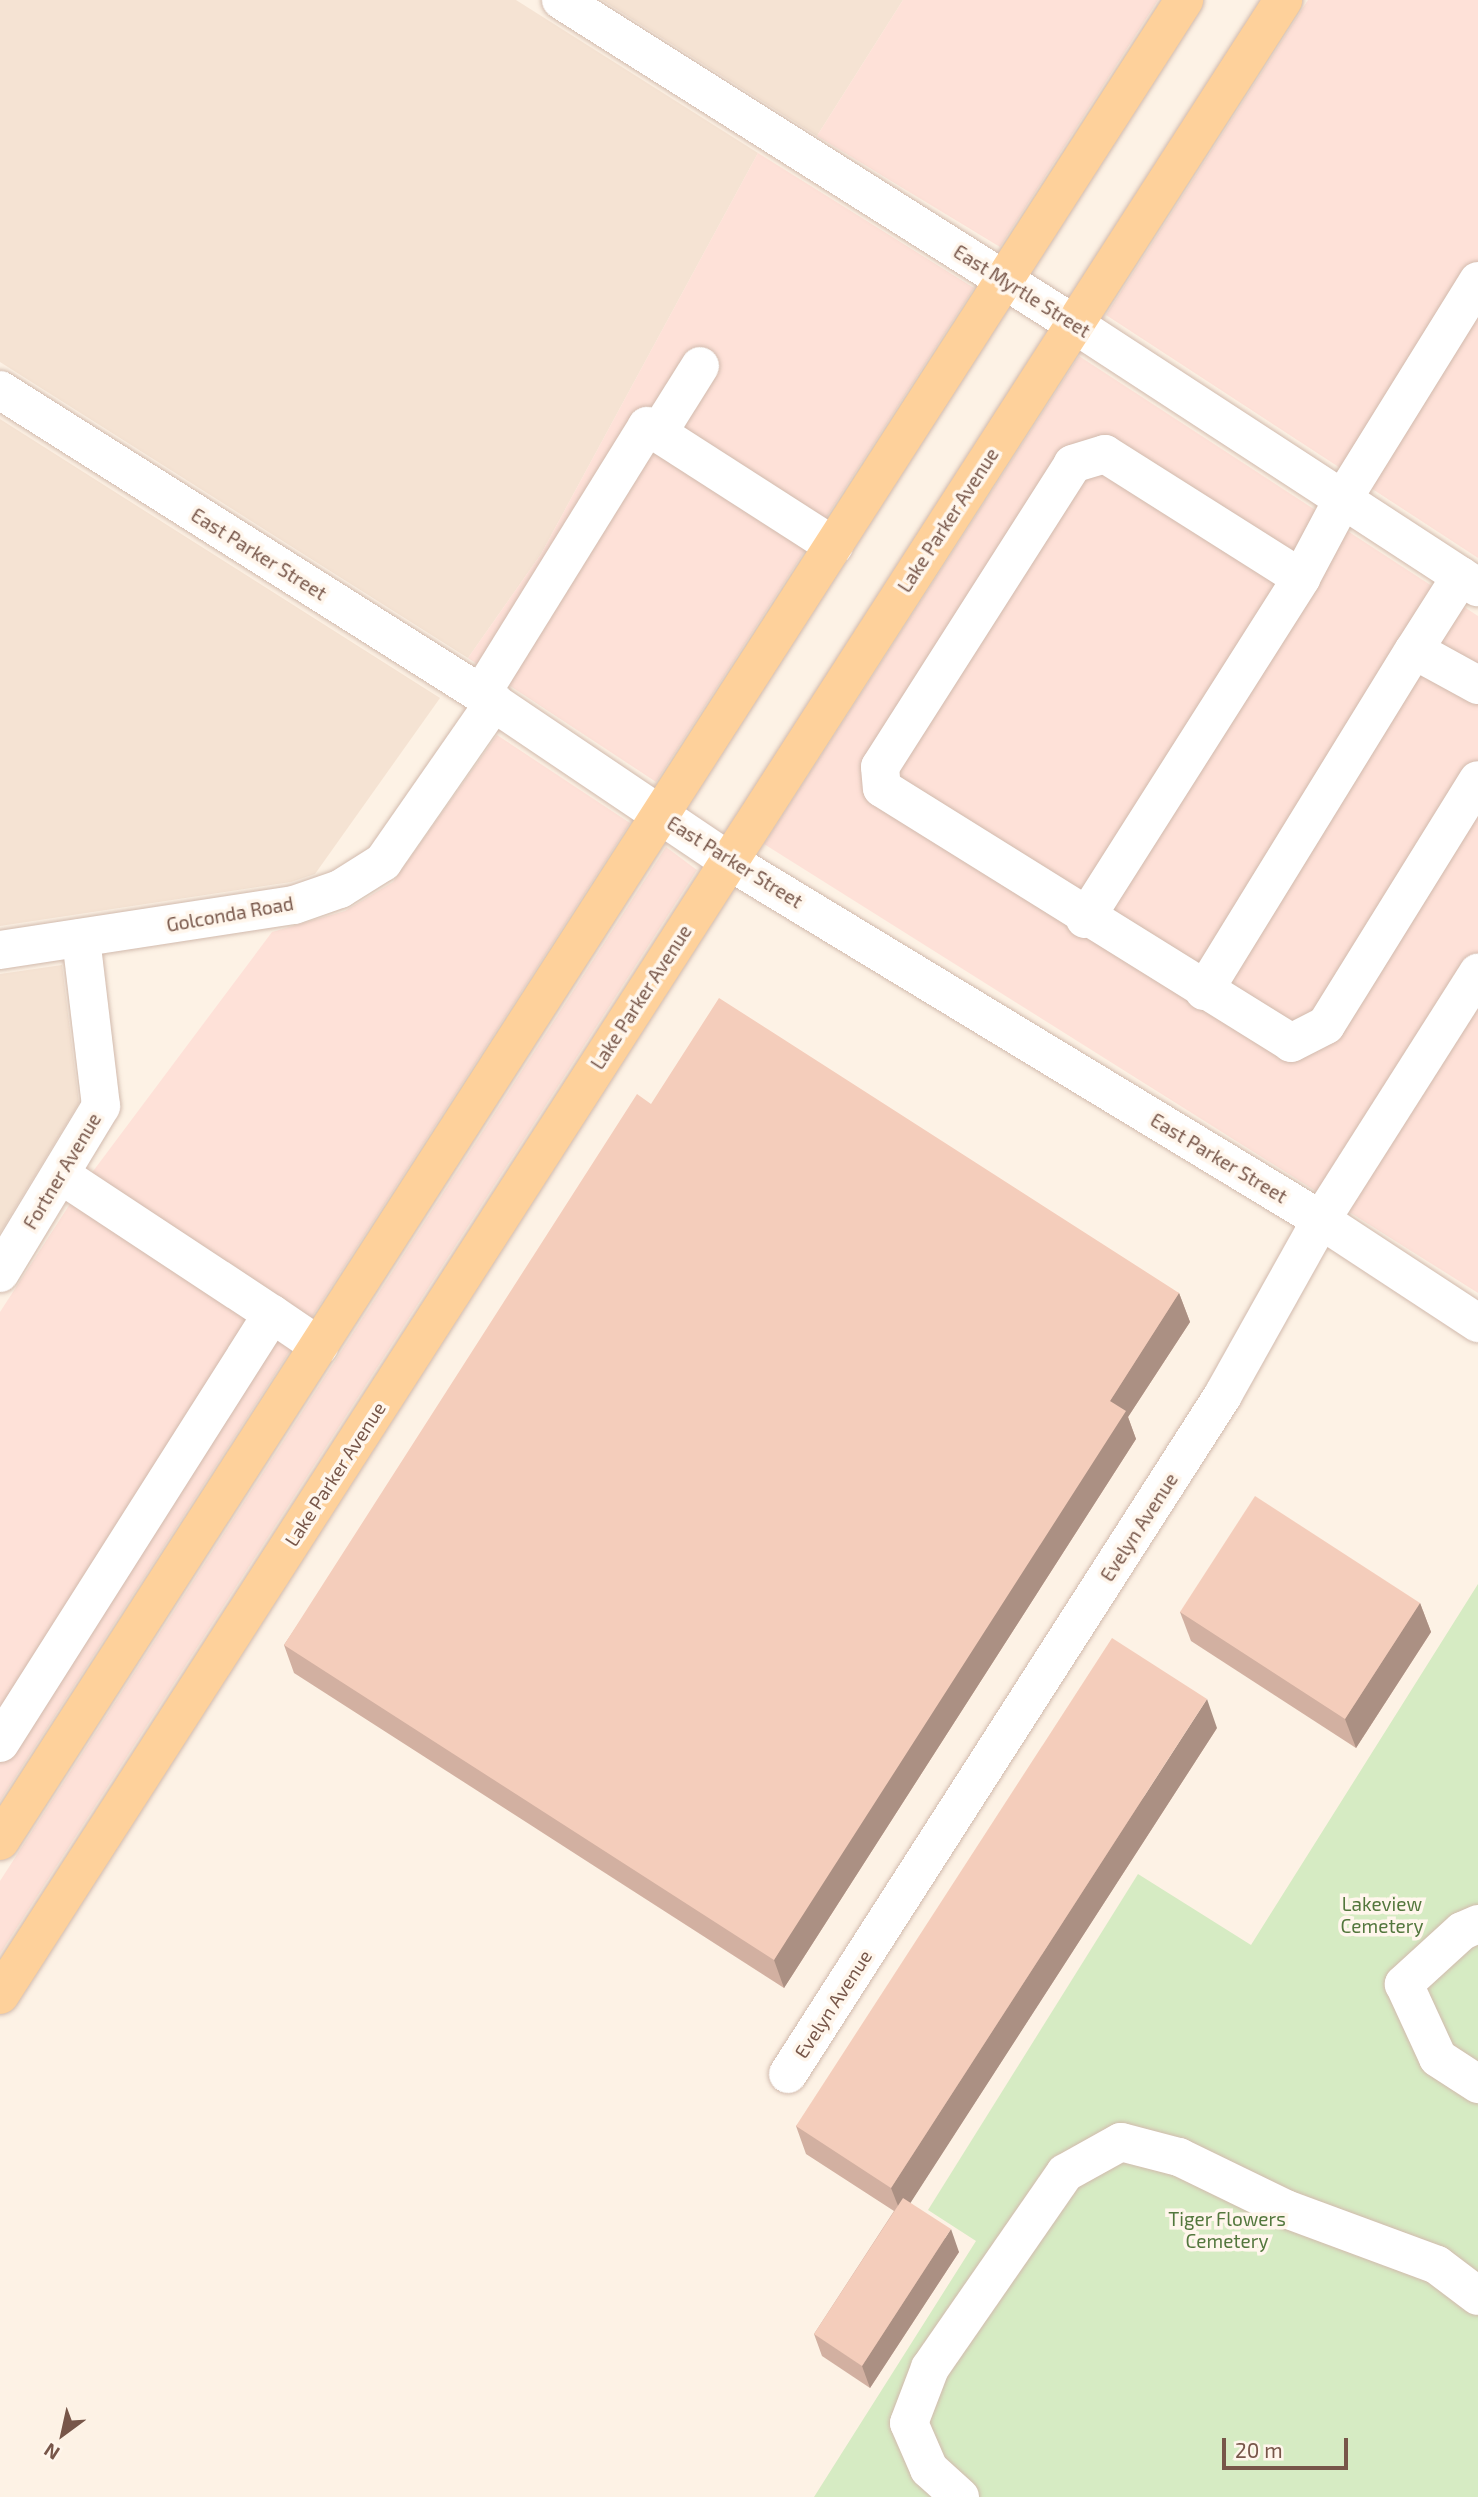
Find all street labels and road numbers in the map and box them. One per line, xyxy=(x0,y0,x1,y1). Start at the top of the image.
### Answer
street label: East Myrtle Street xyxy=(950,240,1094,342)
street label: Lake Parker Avenue xyxy=(893,443,1003,597)
street label: East Parker Street xyxy=(187,503,331,605)
street label: East Parker Street xyxy=(663,811,807,913)
street label: Golconda Road xyxy=(165,892,295,936)
street label: Lake Parker Avenue xyxy=(586,920,696,1074)
street label: Fortner Avenue xyxy=(18,1108,106,1234)
street label: East Parker Street xyxy=(1146,1108,1292,1208)
street label: Lake Parker Avenue xyxy=(280,1397,390,1551)
street label: Evelyn Avenue xyxy=(1095,1468,1183,1586)
street label: Evelyn Avenue xyxy=(789,1945,877,2063)

